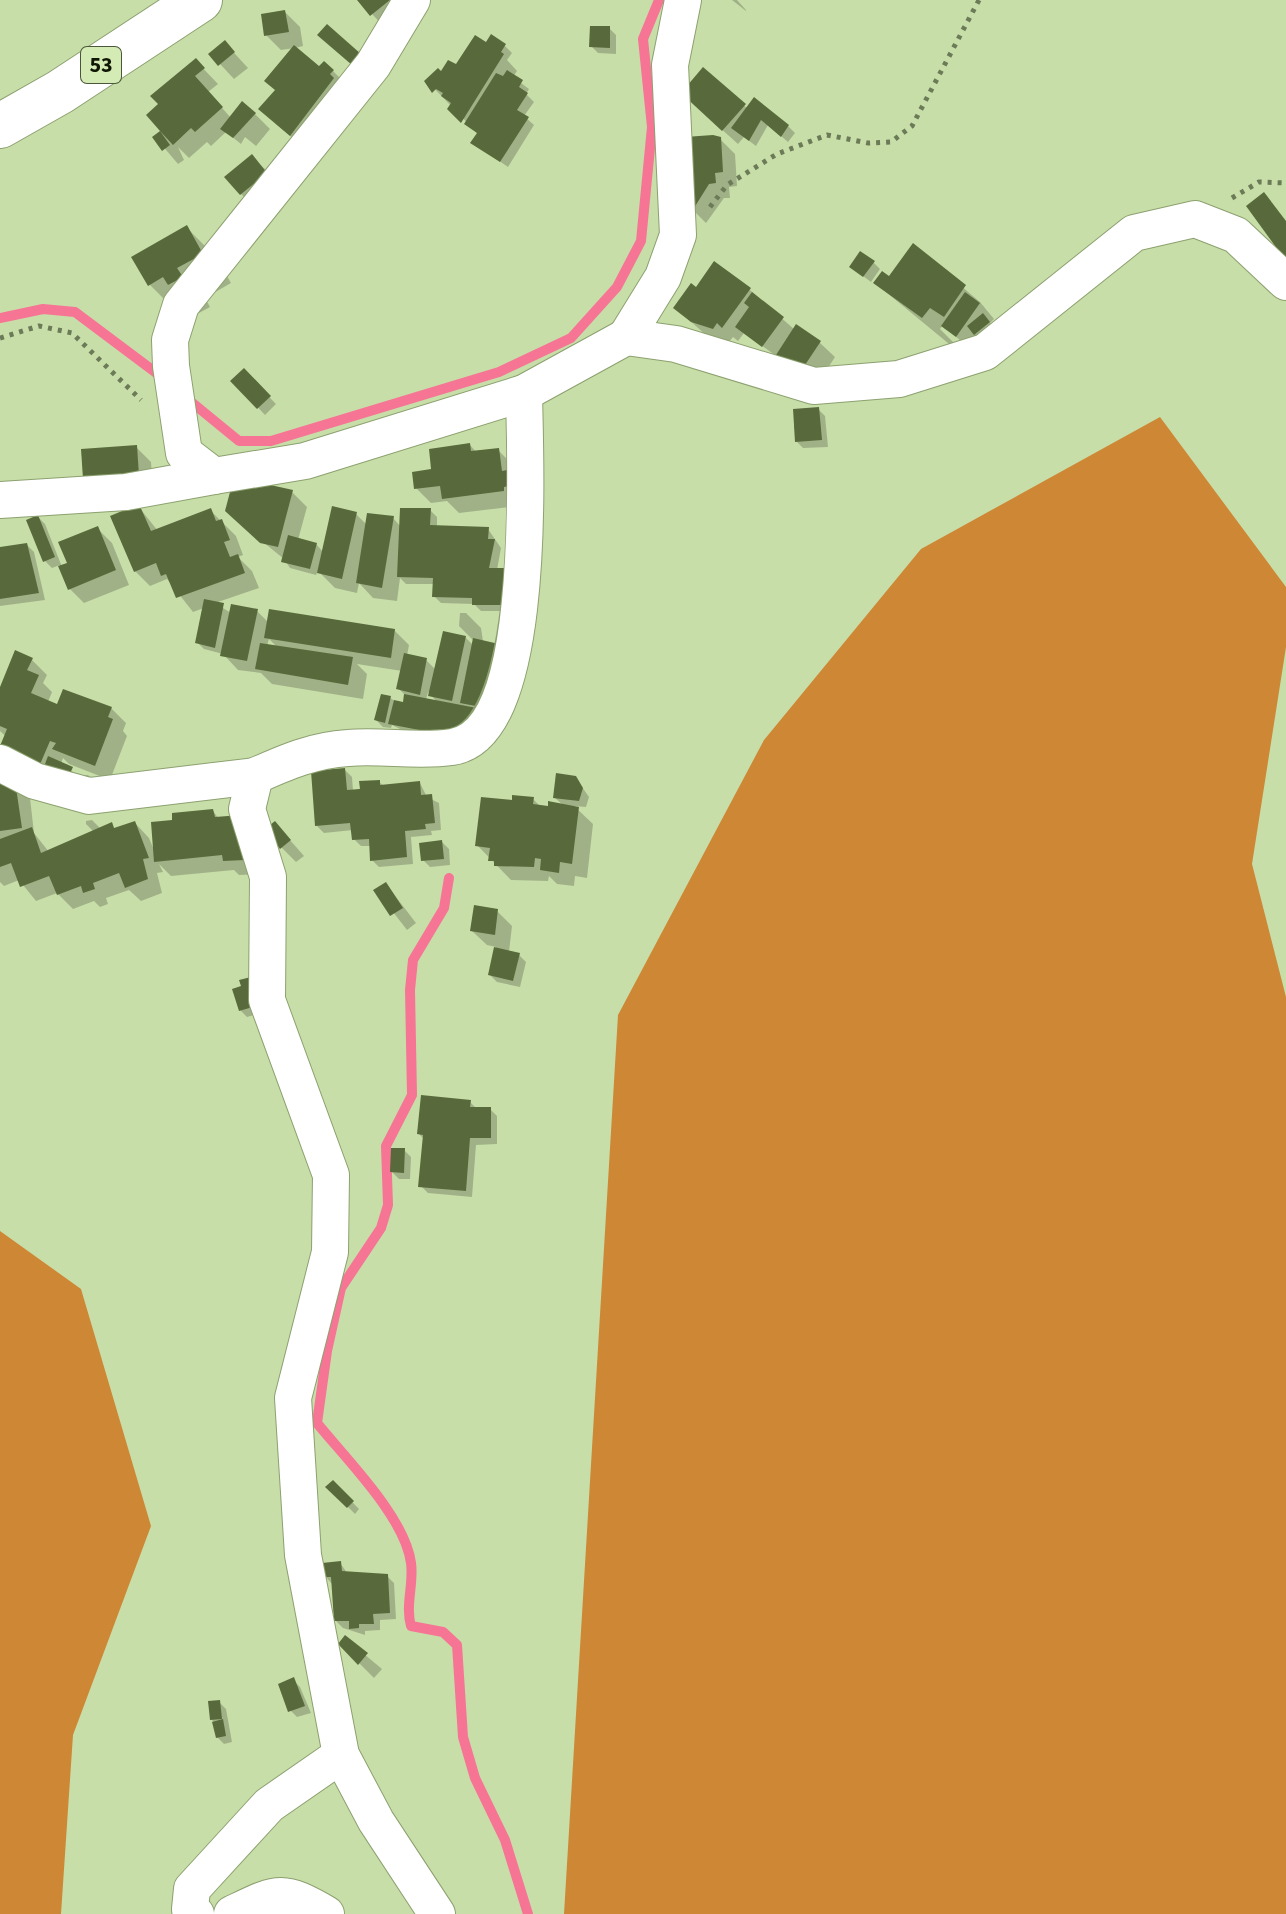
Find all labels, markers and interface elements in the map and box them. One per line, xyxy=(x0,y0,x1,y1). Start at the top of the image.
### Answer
road number: 53 xyxy=(81,47,121,83)

